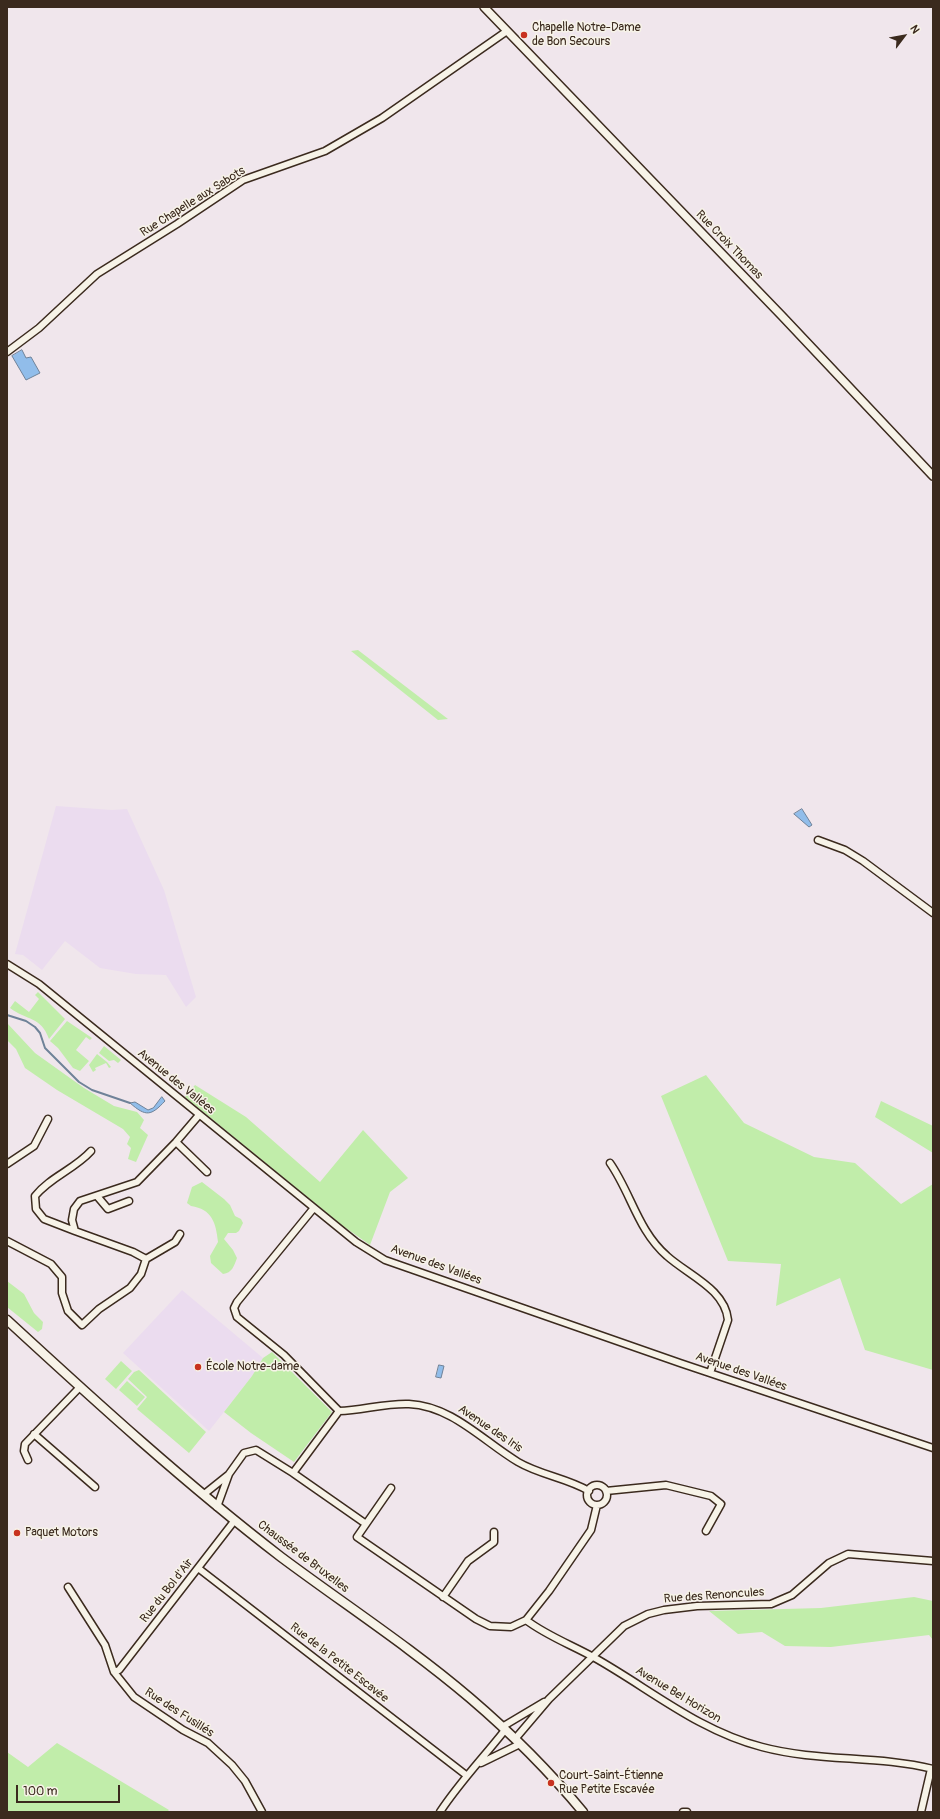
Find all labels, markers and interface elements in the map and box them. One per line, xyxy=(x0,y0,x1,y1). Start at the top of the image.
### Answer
north arrow xyxy=(884,16,924,56)
place label: Chapelle Notre-Dame de Bon Secours xyxy=(532,21,641,49)
text: N xyxy=(907,23,922,36)
marker: Chapelle Notre-Dame de Bon Secours xyxy=(519,30,529,40)
street label: Rue Chapelle aux Sabots xyxy=(138,164,248,240)
street label: Rue Croix Thomas xyxy=(693,208,765,282)
street label: Avenue des Vallées xyxy=(134,1046,218,1118)
street label: Avenue des Vallées xyxy=(389,1242,483,1288)
street label: Avenue des Vallées xyxy=(693,1350,789,1394)
place label: École Notre-dame xyxy=(206,1360,299,1374)
marker: École Notre-dame xyxy=(193,1362,203,1372)
street label: Avenue des Iris xyxy=(455,1402,525,1456)
street label: Chaussée de Bruxelles xyxy=(255,1518,351,1596)
place label: Paquet Motors xyxy=(25,1526,98,1540)
marker: Paquet Motors xyxy=(12,1528,22,1538)
street label: Rue du Bol d'Air xyxy=(138,1556,196,1626)
street label: Rue des Renoncules xyxy=(663,1585,765,1607)
street label: Rue de la Petite Escavée xyxy=(287,1620,391,1706)
street label: Avenue Bel Horizon xyxy=(633,1664,723,1726)
street label: Rue des Fusillés xyxy=(142,1685,216,1741)
place label: Court-Saint-Étienne Rue Petite Escavée xyxy=(559,1769,663,1797)
scale bar xyxy=(18,1777,122,1803)
marker: Court-Saint-Étienne Rue Petite Escavée xyxy=(546,1778,556,1788)
text: 100 m xyxy=(23,1784,57,1799)

